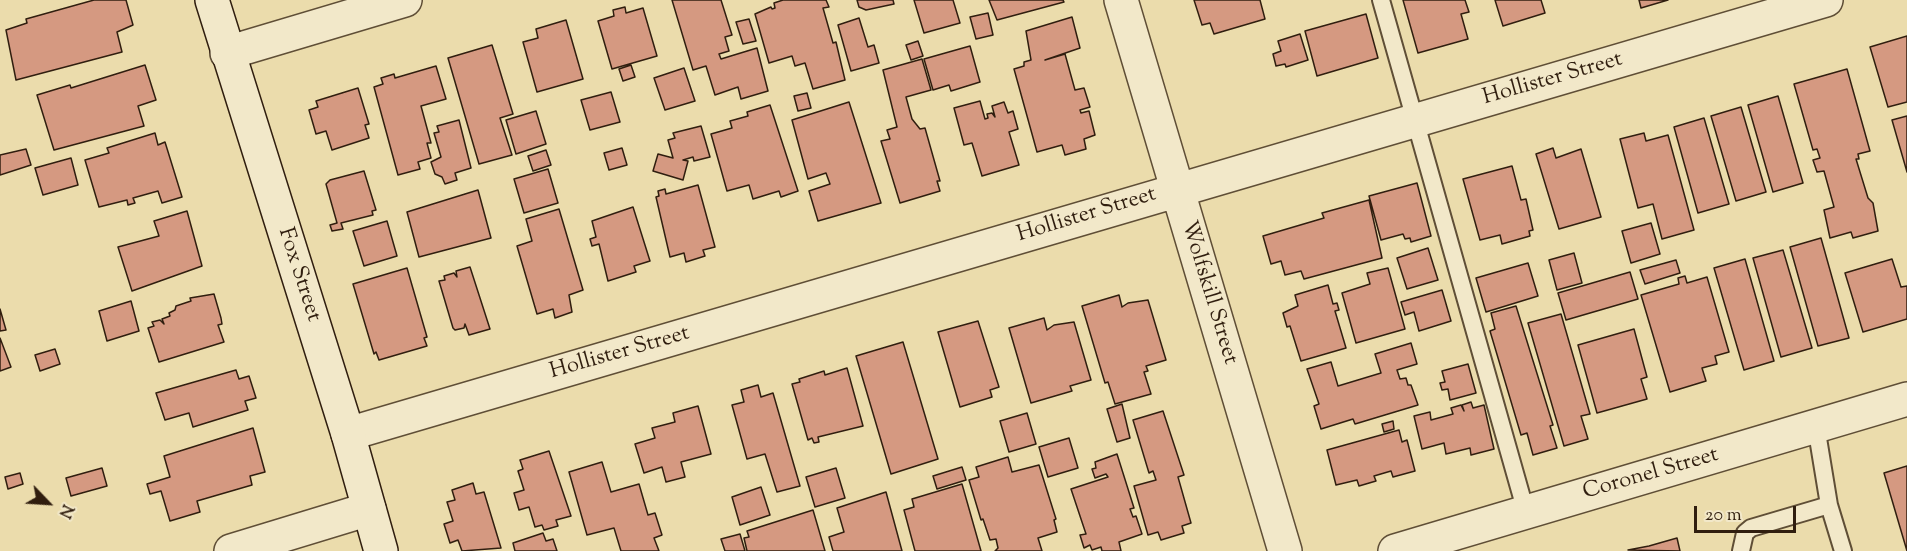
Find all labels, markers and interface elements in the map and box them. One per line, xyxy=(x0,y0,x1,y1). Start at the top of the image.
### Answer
street label: Hollister Street xyxy=(1480,47,1626,113)
street label: Hollister Street xyxy=(1014,182,1160,250)
street label: Wolfskill Street xyxy=(1174,218,1242,368)
street label: Fox Street xyxy=(270,225,326,325)
street label: Hollister Street xyxy=(547,321,693,387)
street label: Coronel Street xyxy=(1580,443,1722,507)
north arrow xyxy=(18,473,78,533)
scale bar xyxy=(1697,494,1799,532)
text: N xyxy=(52,500,78,521)
text: 20 m xyxy=(1705,503,1742,529)

